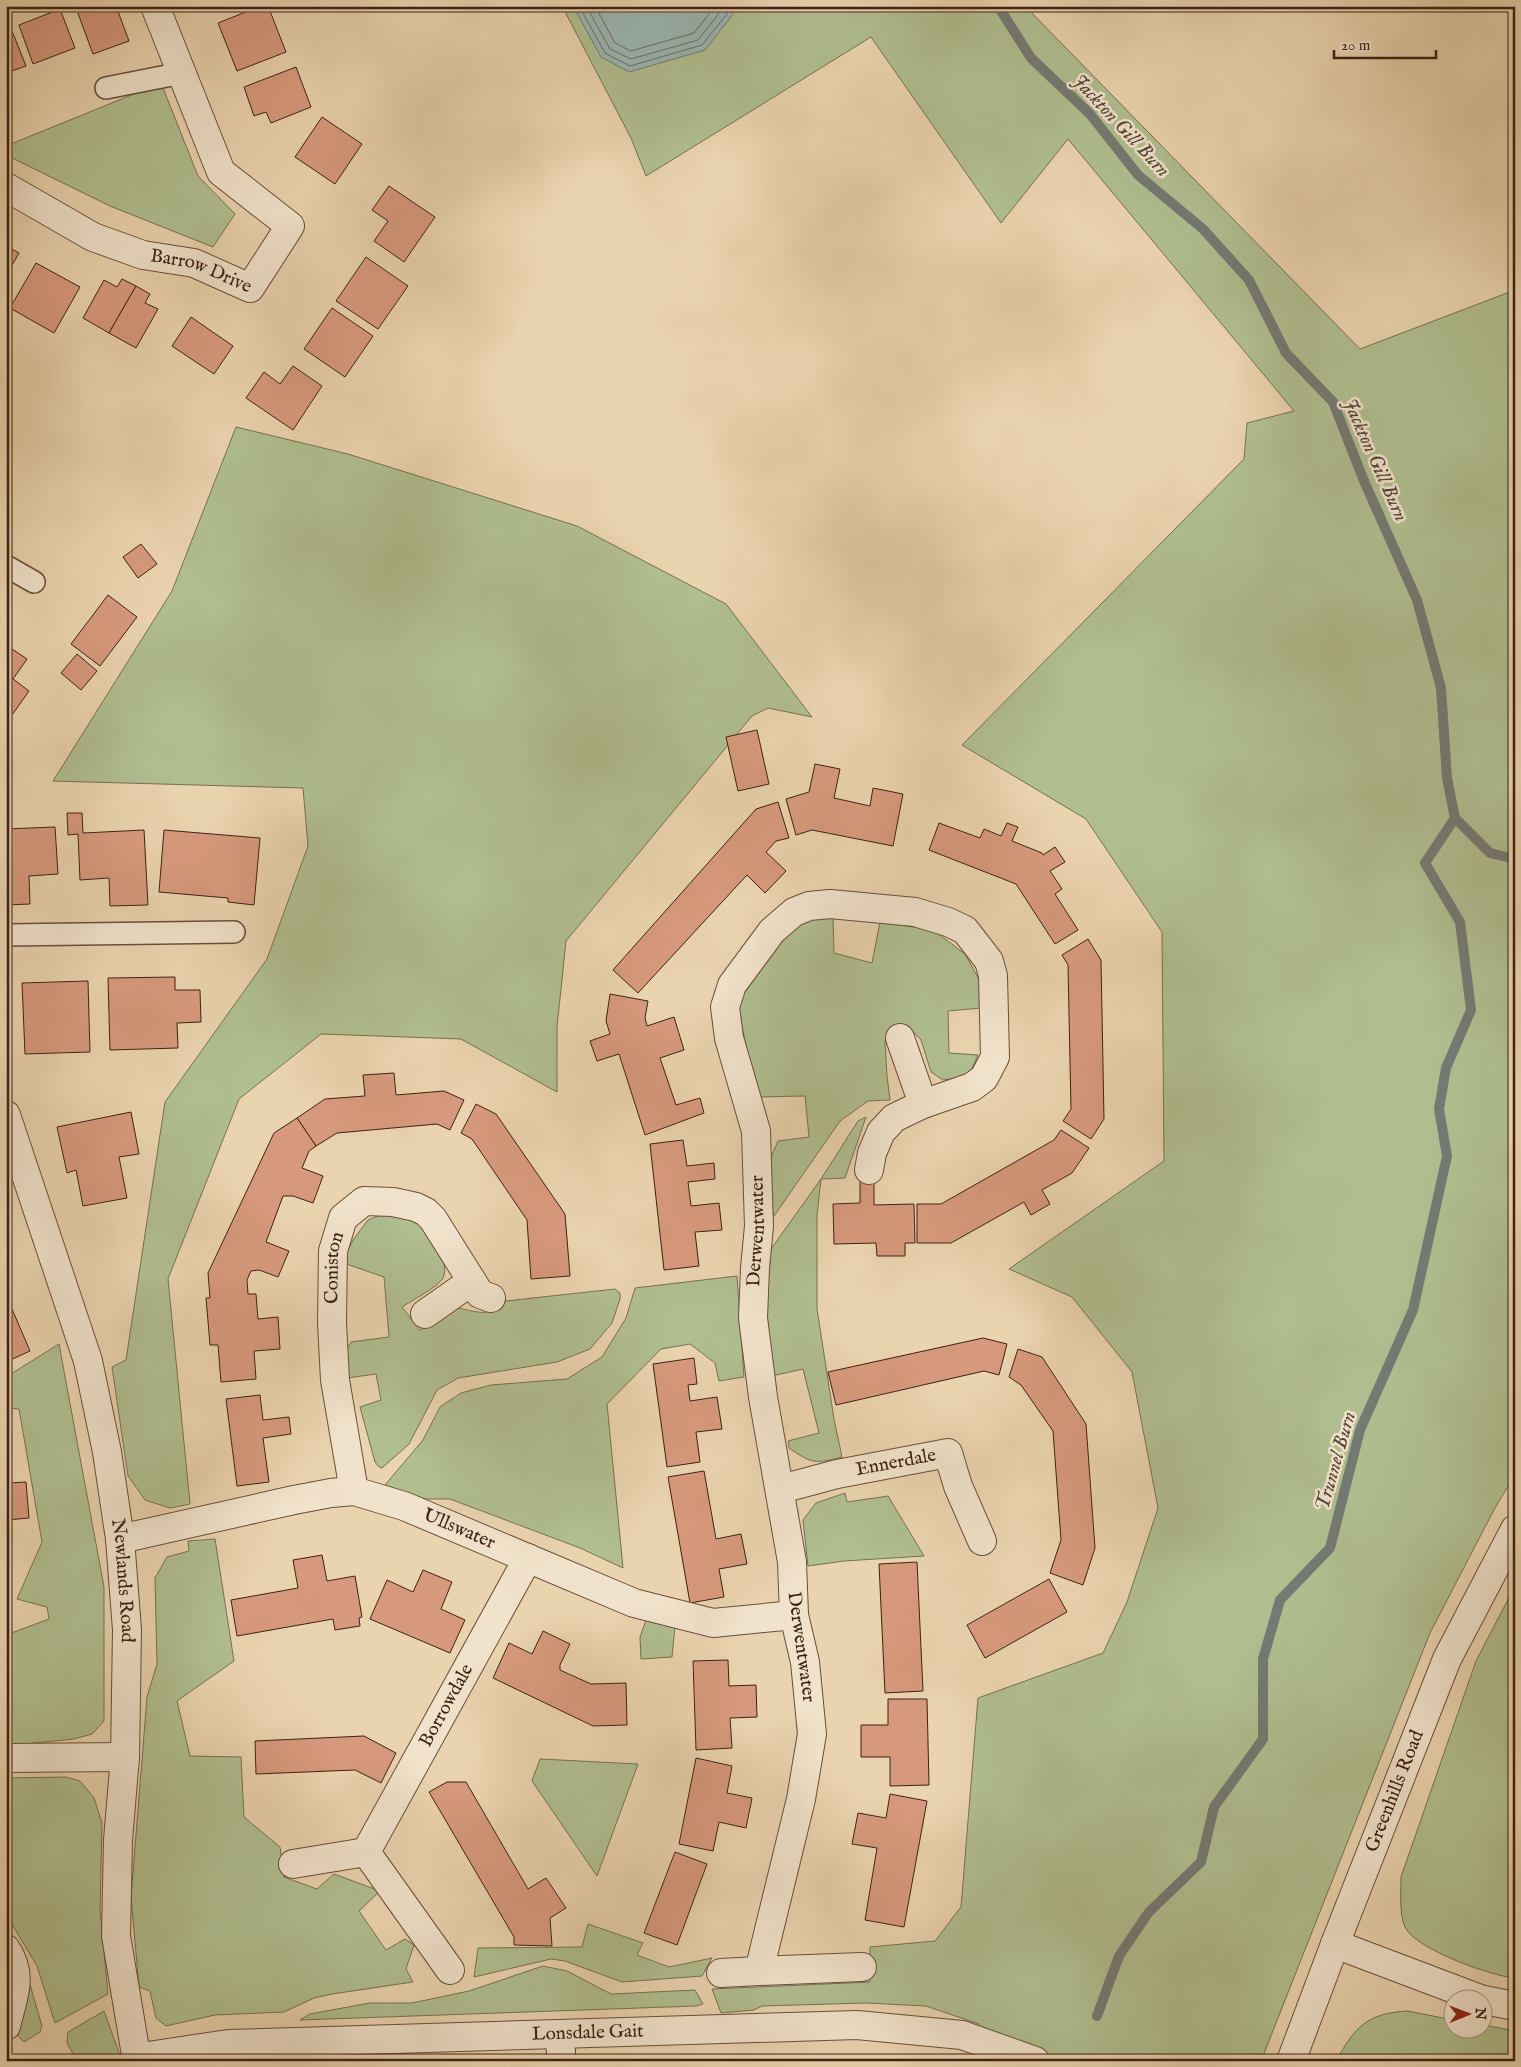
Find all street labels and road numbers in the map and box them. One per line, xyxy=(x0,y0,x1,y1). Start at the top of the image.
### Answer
street label: Barrow Drive xyxy=(149,244,256,299)
street label: Derwentwater xyxy=(742,1175,771,1287)
street label: Coniston xyxy=(320,1229,350,1304)
street label: Ennerdale xyxy=(854,1443,938,1482)
street label: Ullswater xyxy=(419,1503,499,1555)
street label: Newlands Road xyxy=(105,1517,139,1644)
street label: Derwentwater xyxy=(781,1590,821,1704)
street label: Borrowdale xyxy=(414,1660,479,1751)
street label: Greenhills Road xyxy=(1360,1726,1430,1856)
street label: Lonsdale Gait xyxy=(531,2019,645,2047)

